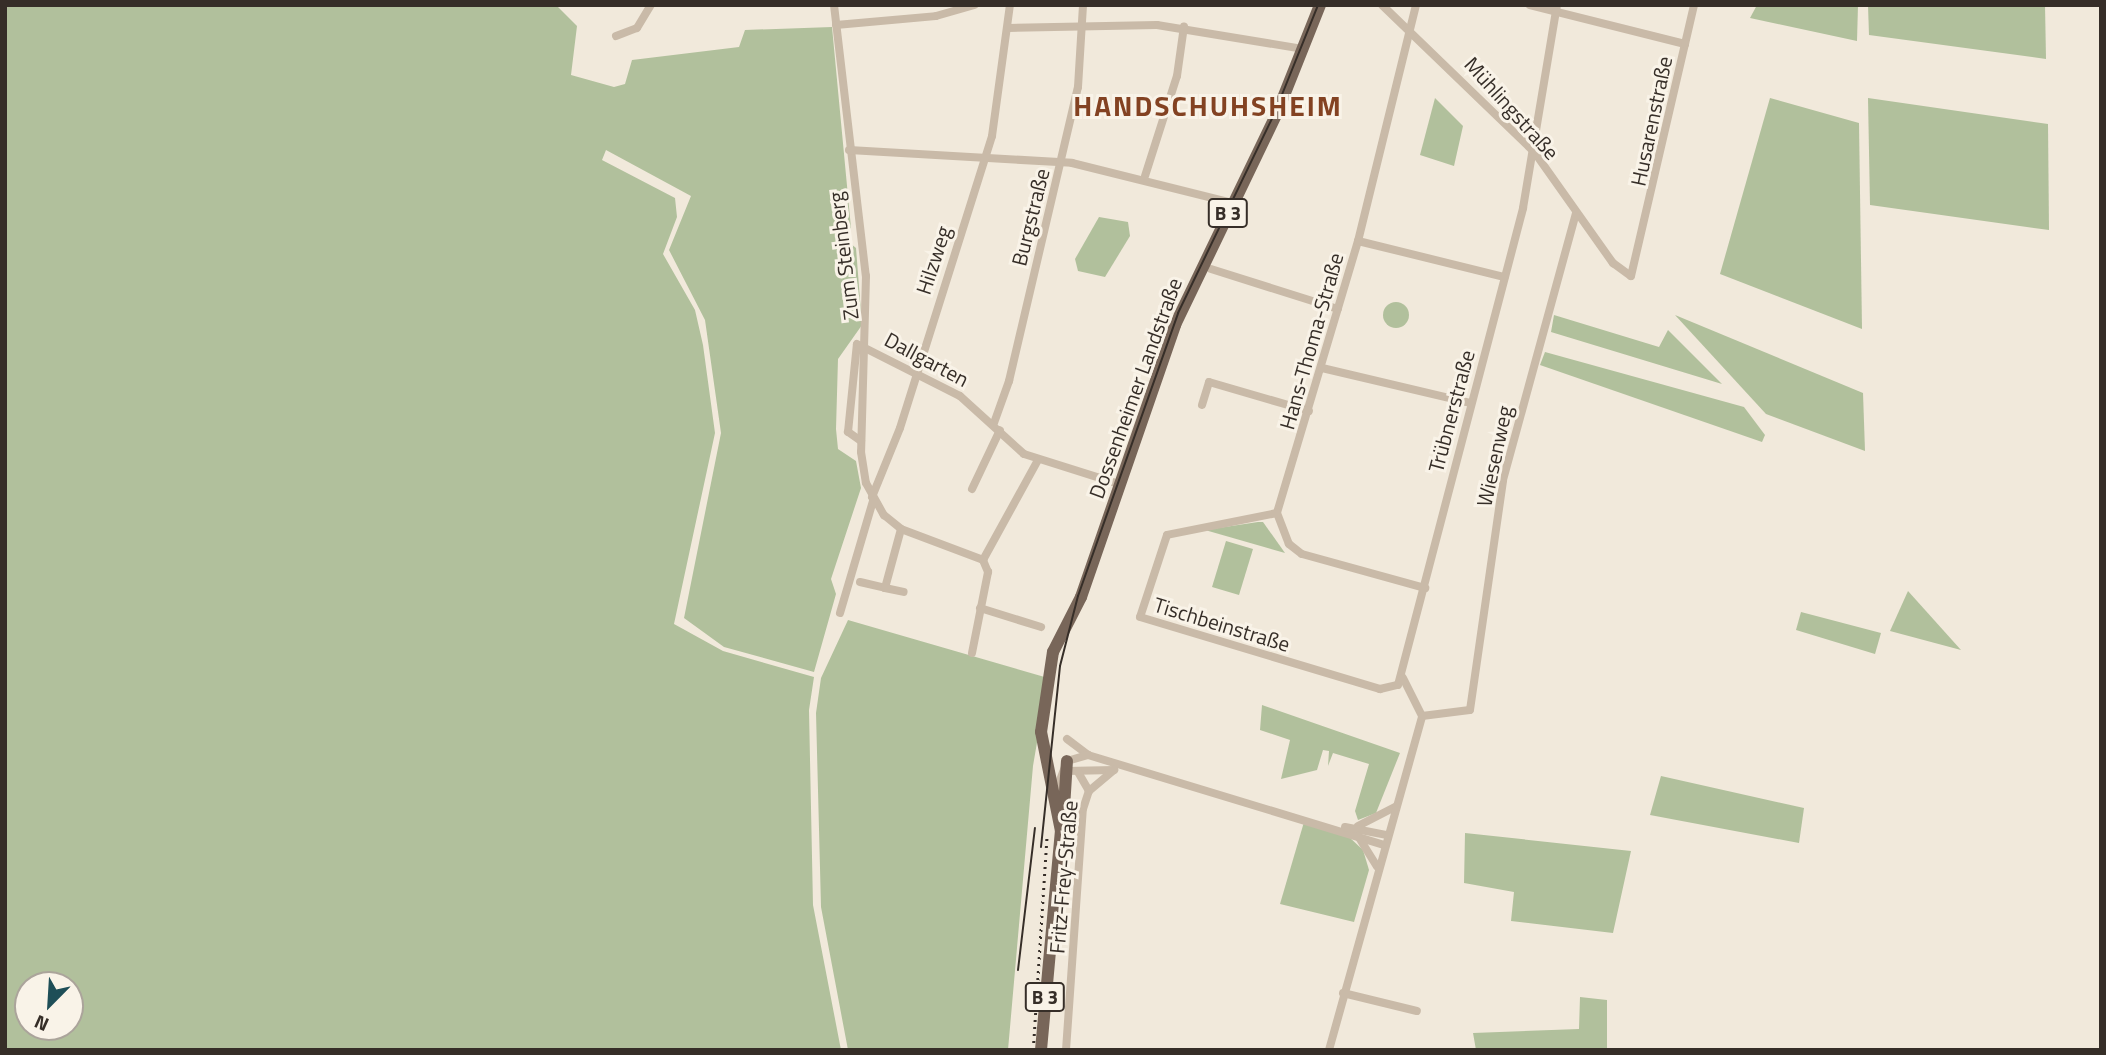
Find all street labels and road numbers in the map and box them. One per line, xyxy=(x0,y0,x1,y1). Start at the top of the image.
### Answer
street label: Mühlingstraße xyxy=(1459,52,1565,164)
street label: Husarenstraße xyxy=(1625,54,1677,188)
street label: Burgstraße xyxy=(1006,166,1054,268)
street label: Zum Steinberg xyxy=(823,190,863,322)
road number: B 3 xyxy=(1207,197,1249,228)
street label: Hilzweg xyxy=(910,223,956,297)
street label: Hans-Thoma-Straße xyxy=(1274,250,1348,432)
street label: Dossenheimer Landstraße xyxy=(1083,274,1187,502)
street label: Dallgarten xyxy=(881,326,973,392)
street label: Trübnerstraße xyxy=(1423,347,1479,475)
street label: Wiesenweg xyxy=(1471,403,1517,509)
street label: Tischbeinstraße xyxy=(1151,591,1293,657)
street label: Fritz-Frey-Straße xyxy=(1044,799,1082,955)
road number: B 3 xyxy=(1024,981,1066,1012)

